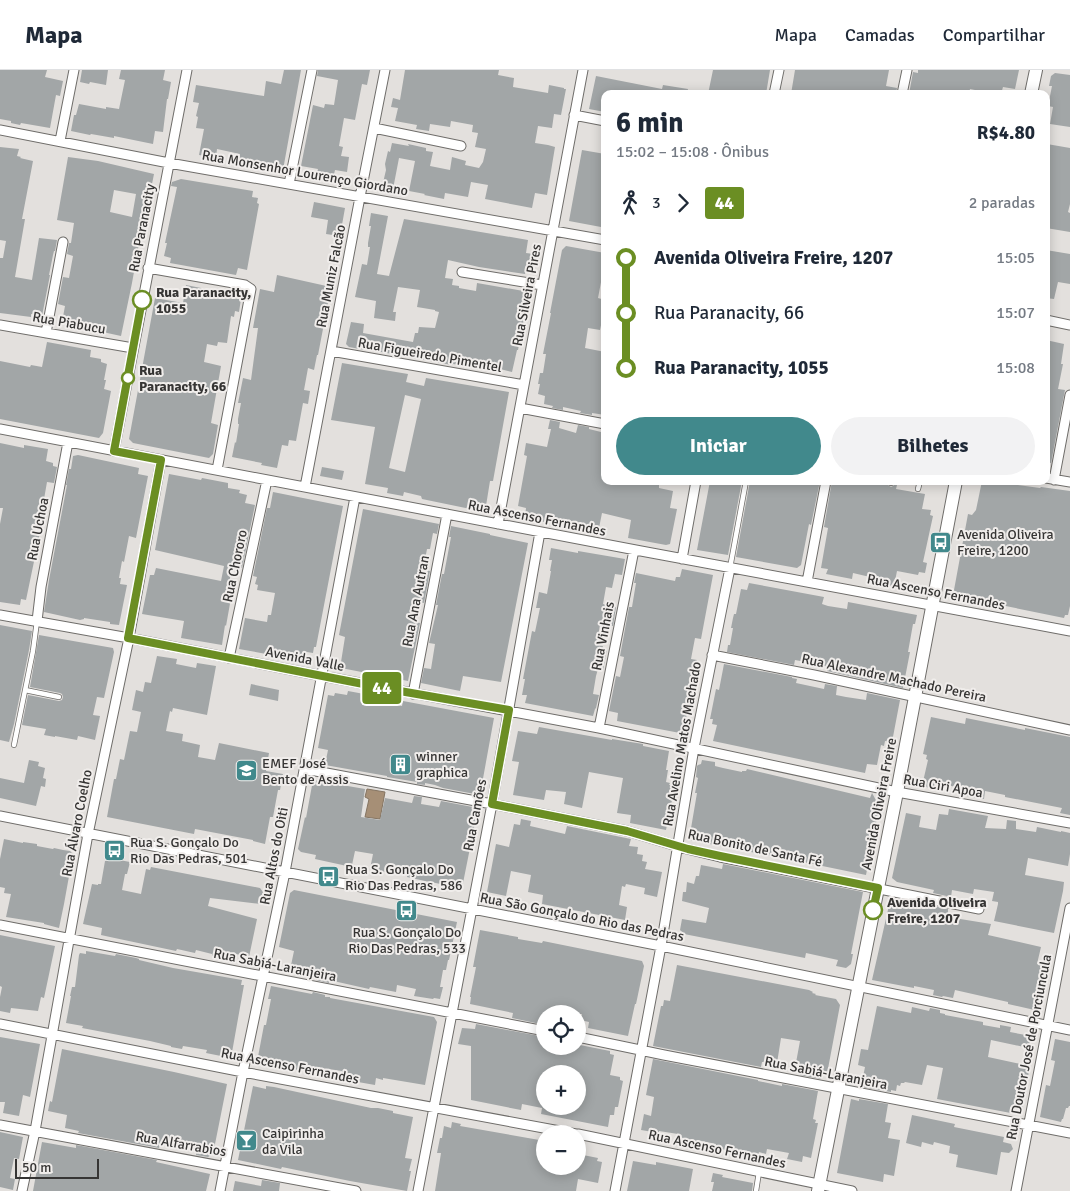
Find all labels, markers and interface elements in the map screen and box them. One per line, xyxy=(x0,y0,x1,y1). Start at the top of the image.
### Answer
text: Mapa xyxy=(25,20,83,50)
text: Mapa xyxy=(775,24,817,46)
text: Camadas xyxy=(845,24,915,46)
text: Compartilhar xyxy=(943,24,1045,46)
text: 6 min xyxy=(616,106,684,140)
text: R$4.80 xyxy=(977,121,1035,145)
text: 15:02 – 15:08 · Ônibus xyxy=(616,142,769,162)
street label: Rua Monsenhor Lourenço Giordano xyxy=(201,146,409,200)
street label: Rua Paranacity xyxy=(125,182,159,274)
icon: walk xyxy=(616,189,644,217)
icon: forward xyxy=(669,189,697,217)
text: 44 xyxy=(715,192,734,214)
text: 3 xyxy=(652,193,661,213)
text: 2 paradas xyxy=(969,193,1035,213)
street label: Rua Muniz Falcão xyxy=(313,223,349,329)
street label: Rua Silveira Pires xyxy=(509,243,545,347)
text: Avenida Oliveira Freire, 1207 xyxy=(654,246,893,270)
text: 15:05 xyxy=(996,248,1035,268)
place label: Rua Paranacity, 1055 xyxy=(156,284,251,317)
marker: Rua Paranacity, 1055 xyxy=(132,290,152,310)
text: Rua Paranacity, 66 xyxy=(654,301,804,325)
text: 15:07 xyxy=(996,303,1035,323)
street label: Rua Piabucu xyxy=(31,308,107,338)
street label: Rua Figueiredo Pimentel xyxy=(357,334,503,376)
text: Rua Paranacity, 1055 xyxy=(654,356,829,380)
text: 15:08 xyxy=(996,358,1035,378)
place label: Rua Paranacity, 66 xyxy=(139,362,227,395)
marker: Rua Paranacity, 66 xyxy=(121,371,135,385)
button: Iniciar xyxy=(616,417,821,475)
button: Bilhetes xyxy=(831,417,1035,475)
street label: Rua Uchoa xyxy=(24,496,52,562)
street label: Rua Ascenso Fernandes xyxy=(467,496,607,540)
place label: Avenida Oliveira Freire, 1200 xyxy=(957,526,1054,559)
street label: Rua Chororo xyxy=(219,528,251,604)
bus stop icon: Avenida Oliveira Freire, 1200 xyxy=(929,530,953,554)
street label: Rua Ana Autran xyxy=(399,554,433,648)
street label: Rua Ascenso Fernandes xyxy=(866,570,1006,614)
street label: Rua Vinhais xyxy=(588,600,618,672)
street label: Avenida Valle xyxy=(264,643,346,675)
street label: Rua Alexandre Machado Pereira xyxy=(800,650,988,706)
street label: Rua Avelino Matos Machado xyxy=(659,660,705,828)
line badge: 44 xyxy=(360,672,404,704)
text: 44 xyxy=(372,677,392,699)
street label: Avenida Oliveira Freire xyxy=(858,736,900,872)
place label: winner graphica xyxy=(416,748,468,781)
building icon: winner graphica xyxy=(388,752,412,776)
place label: EMEF José Bento de Assis xyxy=(262,755,349,788)
school or university icon: EMEF José Bento de Assis xyxy=(234,759,258,783)
street label: Rua Álvaro Coelho xyxy=(58,768,96,878)
street label: Rua Ciri Apoa xyxy=(902,771,984,801)
street label: Rua Camões xyxy=(460,778,490,852)
street label: Rua Altos do Oiti xyxy=(256,806,292,906)
street label: Rua Bonito de Santa Fé xyxy=(686,825,824,871)
place label: Rua S. Gonçalo Do Rio Das Pedras, 501 xyxy=(130,834,248,867)
bus stop icon: Rua S. Gonçalo Do Rio Das Pedras, 501 xyxy=(102,838,126,862)
place label: Rua S. Gonçalo Do Rio Das Pedras, 586 xyxy=(345,861,463,894)
bus stop icon: Rua S. Gonçalo Do Rio Das Pedras, 586 xyxy=(317,865,341,889)
street label: Rua São Gonçalo do Rio das Pedras xyxy=(479,889,685,945)
place label: Avenida Oliveira Freire, 1207 xyxy=(887,894,987,927)
bus stop icon: Rua S. Gonçalo Do Rio Das Pedras, 533 xyxy=(395,898,419,922)
marker: Avenida Oliveira Freire, 1207 xyxy=(863,900,883,920)
place label: Rua S. Gonçalo Do Rio Das Pedras, 533 xyxy=(348,924,466,957)
street label: Rua Sabiá-Laranjeira xyxy=(212,945,338,985)
street label: Rua Doutor José de Porciuncula xyxy=(1003,953,1055,1141)
map controls xyxy=(536,1005,586,1175)
button: locate xyxy=(536,1005,586,1055)
street label: Rua Ascenso Fernandes xyxy=(220,1044,360,1088)
street label: Rua Sabiá-Laranjeira xyxy=(763,1053,889,1093)
button: + xyxy=(536,1065,586,1115)
place label: Caipirinha da Vila xyxy=(262,1125,324,1158)
button: − xyxy=(536,1125,586,1175)
street label: Rua Ascenso Fernandes xyxy=(647,1126,787,1172)
street label: Rua Alfarrabios xyxy=(134,1128,228,1160)
bar icon: Caipirinha da Vila xyxy=(234,1129,258,1153)
scale bar xyxy=(15,1156,99,1179)
text: 50 m xyxy=(22,1159,51,1176)

